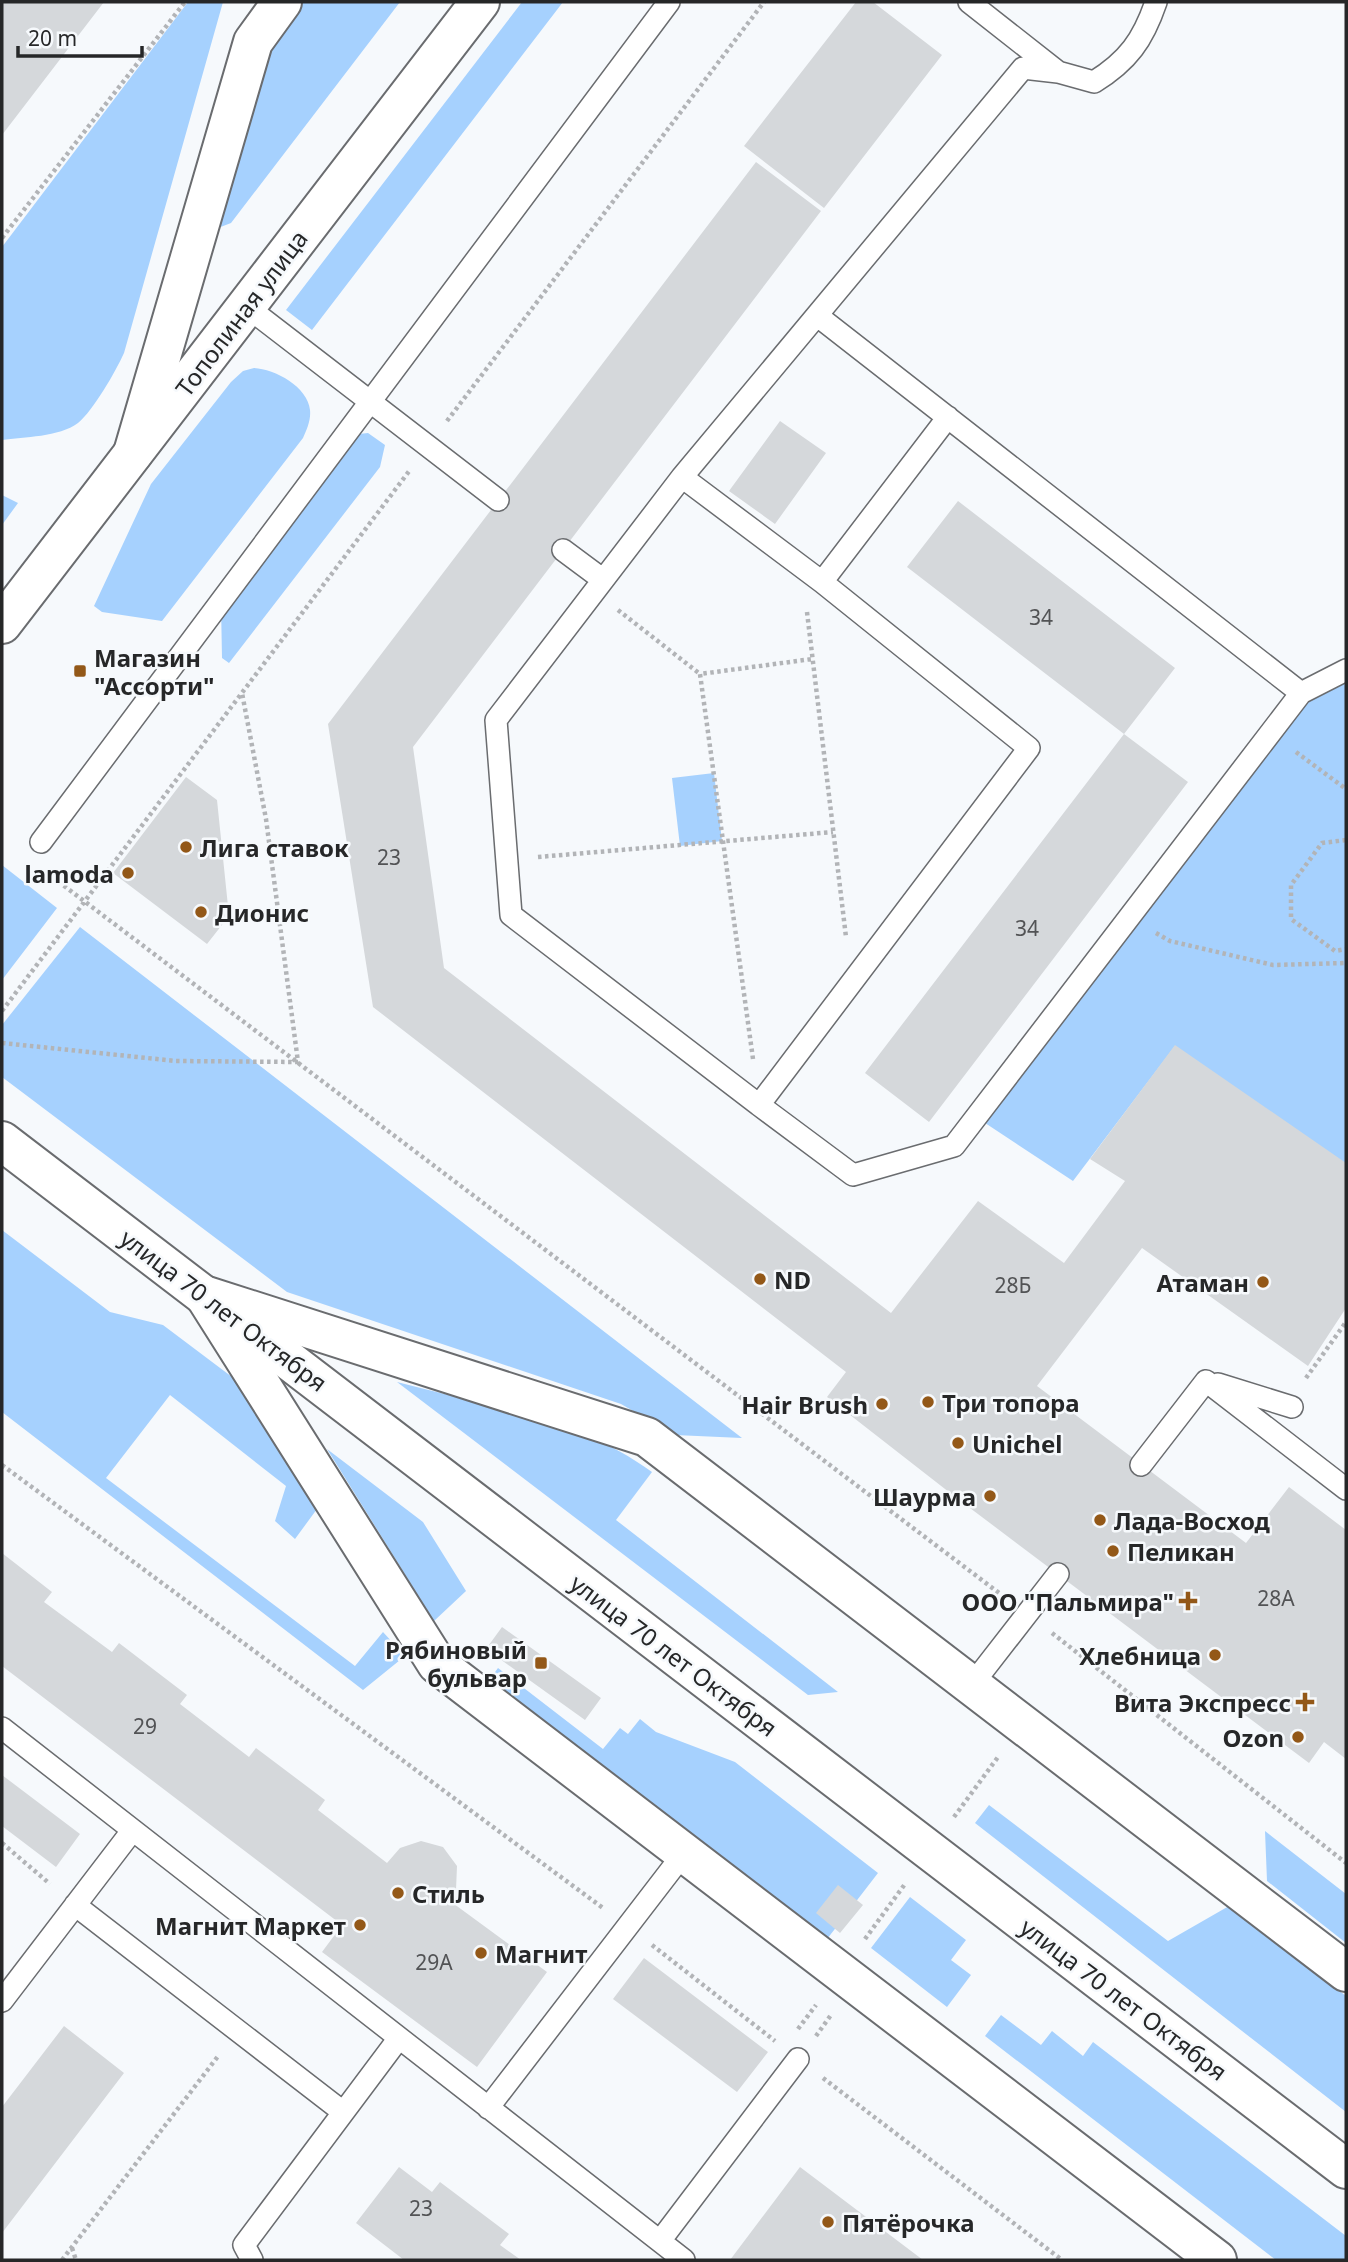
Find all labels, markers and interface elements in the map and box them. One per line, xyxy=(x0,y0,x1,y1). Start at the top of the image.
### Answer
scale bar xyxy=(18,14,142,58)
text: 20 m xyxy=(28,24,77,52)
street label: Тополиная улица xyxy=(167,223,315,403)
house number: 34 xyxy=(1029,603,1053,631)
place label: Магазин "Ассорти" xyxy=(94,641,215,702)
marker: Магазин "Ассорти" xyxy=(72,663,88,679)
place label: Лига ставок xyxy=(200,831,349,864)
marker: Лига ставок xyxy=(178,839,194,855)
house number: 23 xyxy=(377,843,401,871)
place label: lamoda xyxy=(25,857,114,890)
marker: lamoda xyxy=(120,865,136,881)
place label: Дионис xyxy=(215,896,309,929)
marker: Дионис xyxy=(193,904,209,920)
house number: 34 xyxy=(1015,914,1039,942)
street label: улица 70 лет Октября xyxy=(114,1221,334,1399)
place label: ND xyxy=(774,1263,811,1296)
place label: Атаман xyxy=(1157,1266,1249,1299)
marker: ND xyxy=(752,1271,768,1287)
house number: 28Б xyxy=(995,1271,1031,1299)
marker: Атаман xyxy=(1255,1274,1271,1290)
place label: Три топора xyxy=(942,1386,1080,1419)
place label: Hair Brush xyxy=(741,1388,868,1421)
marker: Три топора xyxy=(920,1394,936,1410)
marker: Hair Brush xyxy=(874,1396,890,1412)
place label: Unichel xyxy=(972,1427,1062,1460)
marker: Unichel xyxy=(950,1435,966,1451)
place label: Шаурма xyxy=(873,1480,976,1513)
marker: Шаурма xyxy=(982,1488,998,1504)
place label: Лада-Восход xyxy=(1114,1504,1271,1537)
marker: Лада-Восход xyxy=(1092,1512,1108,1528)
place label: Пеликан xyxy=(1127,1535,1235,1568)
marker: Пеликан xyxy=(1105,1543,1121,1559)
street label: улица 70 лет Октября xyxy=(564,1566,784,1744)
house number: 28А xyxy=(1257,1584,1295,1612)
place label: ООО "Пальмира" xyxy=(962,1585,1174,1618)
marker: ООО "Пальмира" xyxy=(1180,1593,1196,1609)
place label: Рябиновый бульвар xyxy=(385,1633,527,1694)
place label: Хлебница xyxy=(1079,1639,1201,1672)
marker: Хлебница xyxy=(1207,1647,1223,1663)
marker: Рябиновый бульвар xyxy=(533,1655,549,1671)
place label: Вита Экспресс xyxy=(1114,1686,1291,1719)
marker: Вита Экспресс xyxy=(1297,1694,1313,1710)
house number: 29 xyxy=(133,1712,157,1740)
place label: Ozon xyxy=(1223,1721,1284,1754)
marker: Ozon xyxy=(1290,1729,1306,1745)
place label: Стиль xyxy=(412,1877,485,1910)
marker: Стиль xyxy=(390,1885,406,1901)
place label: Магнит Маркет xyxy=(155,1909,346,1942)
street label: улица 70 лет Октября xyxy=(1014,1910,1234,2088)
marker: Магнит Маркет xyxy=(352,1917,368,1933)
place label: Магнит xyxy=(495,1937,587,1970)
marker: Магнит xyxy=(473,1945,489,1961)
house number: 29А xyxy=(415,1948,453,1976)
house number: 23 xyxy=(409,2194,433,2222)
place label: Пятёрочка xyxy=(842,2206,975,2239)
marker: Пятёрочка xyxy=(820,2214,836,2230)

